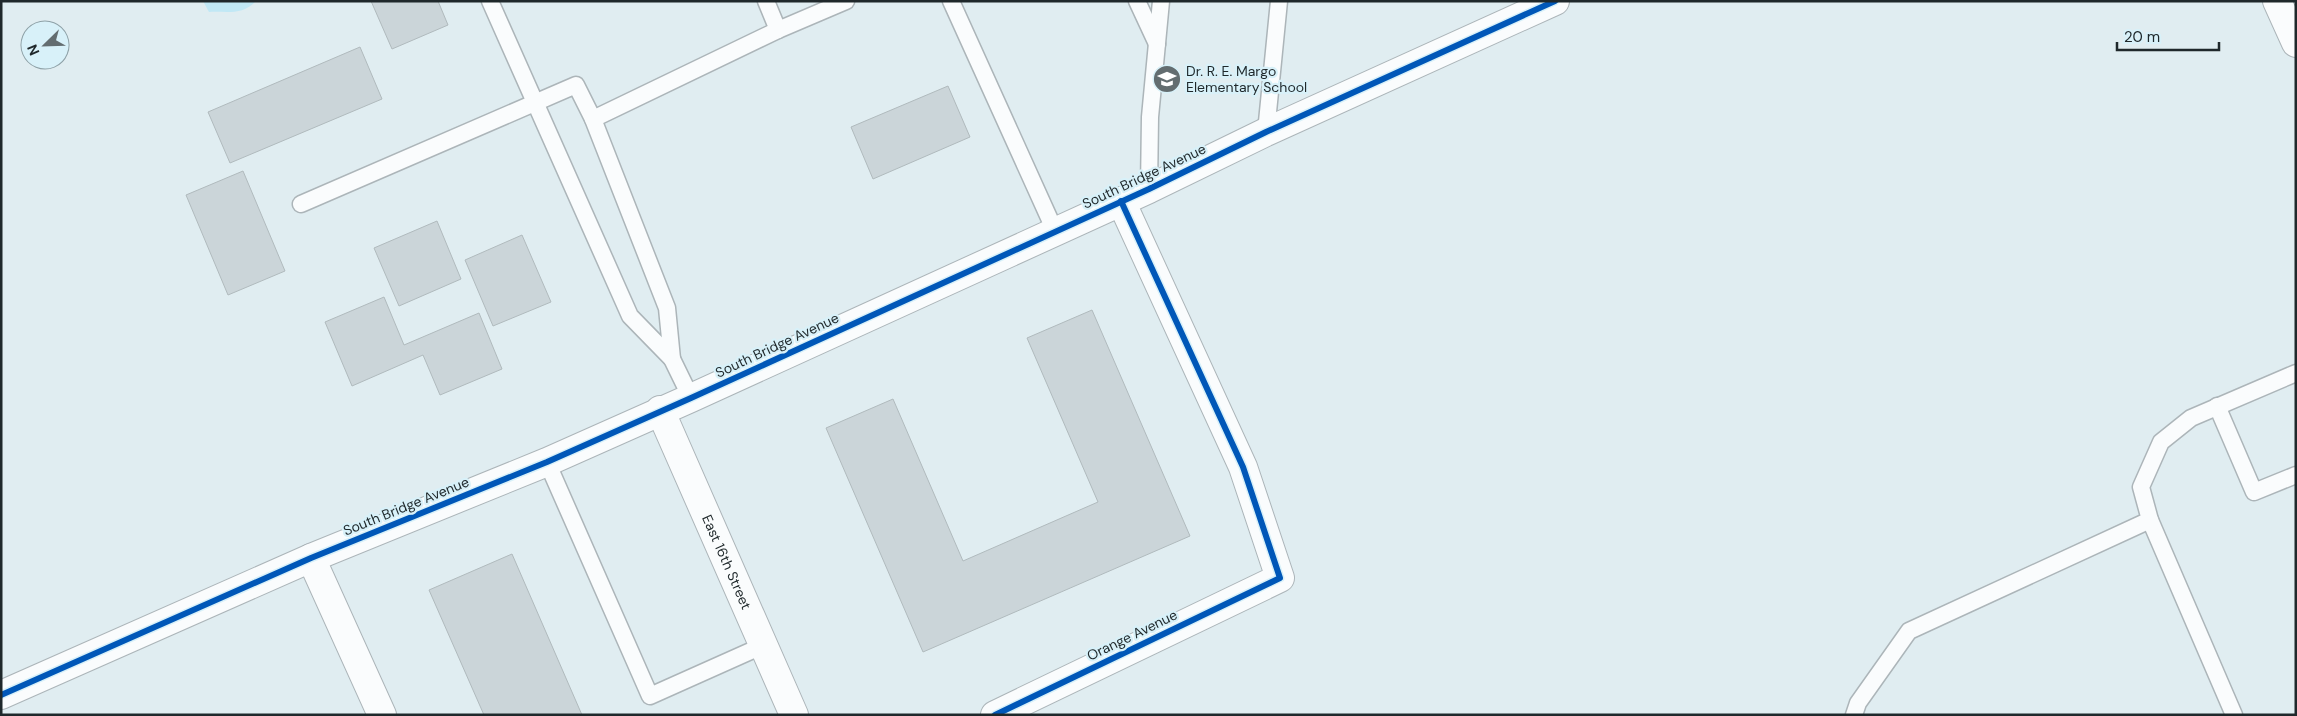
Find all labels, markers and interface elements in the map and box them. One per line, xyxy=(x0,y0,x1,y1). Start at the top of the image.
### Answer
north arrow xyxy=(20,20,70,70)
scale bar xyxy=(2117,20,2220,52)
text: 20 m xyxy=(2124,27,2160,47)
text: N xyxy=(23,42,43,58)
place label: Dr. R. E. Margo Elementary School xyxy=(1186,62,1307,96)
school or university icon: Dr. R. E. Margo Elementary School xyxy=(1152,64,1182,94)
street label: South Bridge Avenue xyxy=(1079,139,1209,213)
street label: South Bridge Avenue xyxy=(712,308,842,382)
street label: South Bridge Avenue xyxy=(340,472,472,539)
street label: East 16th Street xyxy=(698,512,755,612)
street label: Orange Avenue xyxy=(1084,605,1180,665)

